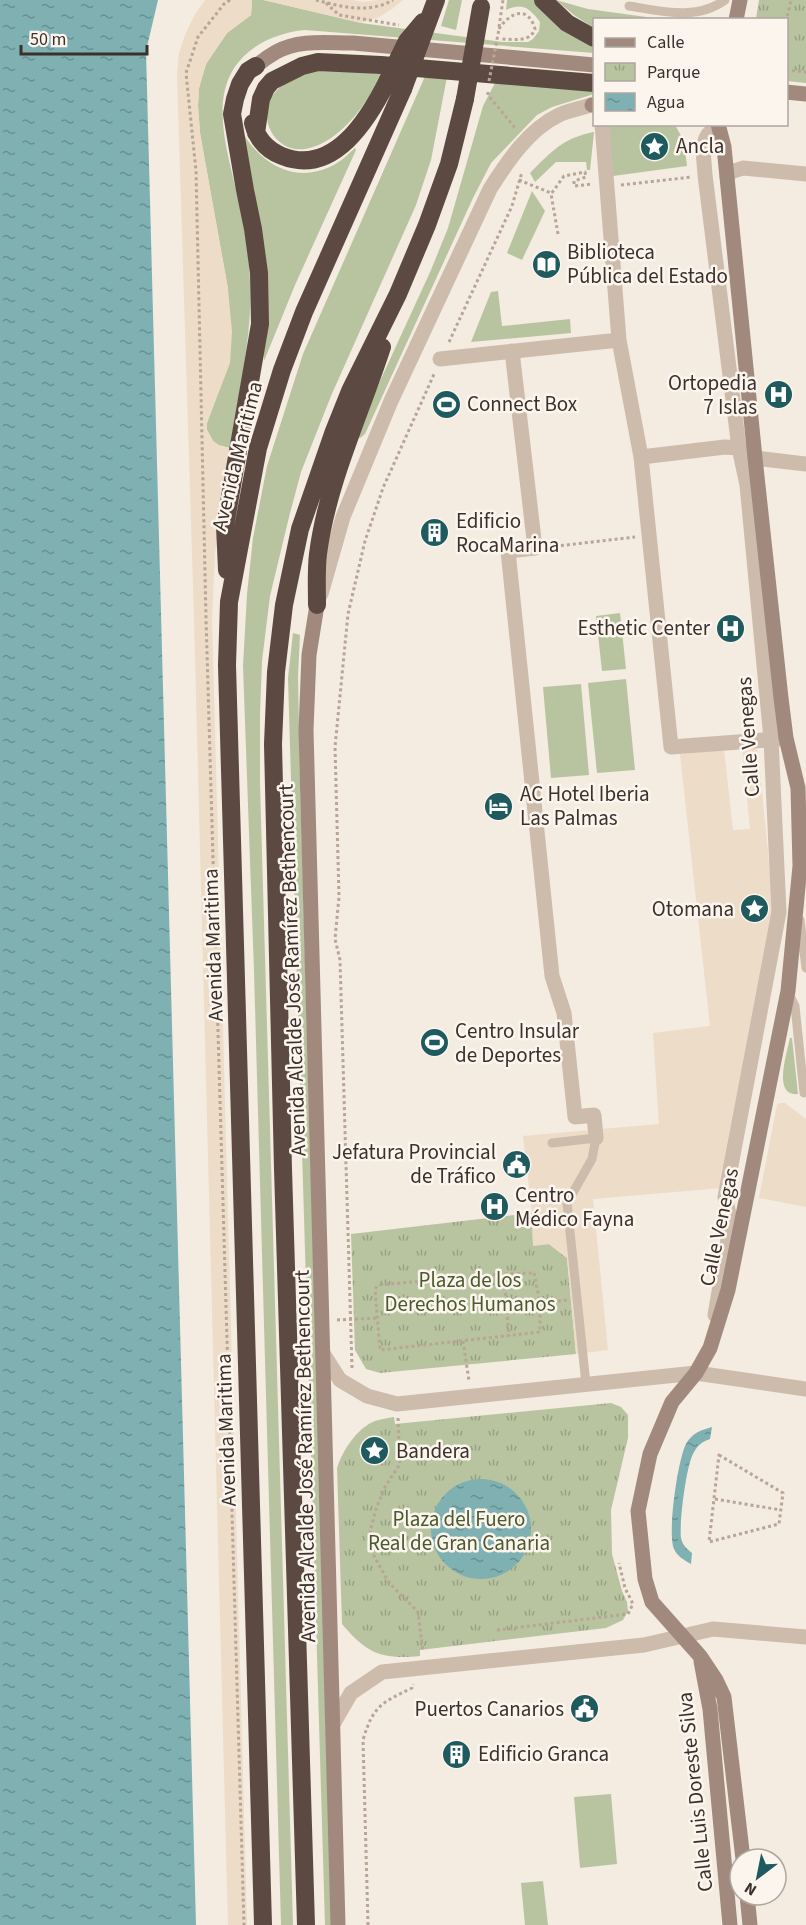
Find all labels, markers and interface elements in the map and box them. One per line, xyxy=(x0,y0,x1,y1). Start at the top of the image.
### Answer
scale bar xyxy=(21,18,147,56)
legend xyxy=(593,18,788,126)
text: 50 m xyxy=(30,27,66,52)
text: Calle xyxy=(647,30,685,55)
text: Parque xyxy=(647,60,700,85)
text: Agua xyxy=(647,90,685,115)
place icon: Ancla xyxy=(639,130,671,162)
place label: Ancla xyxy=(676,131,724,161)
place label: Biblioteca Pública del Estado xyxy=(567,237,728,291)
library icon: Biblioteca Pública del Estado xyxy=(530,248,562,280)
place label: Ortopedia 7 Islas xyxy=(668,368,757,422)
street label: Avenida Maritima xyxy=(204,378,270,534)
hospital icon: Ortopedia 7 Islas xyxy=(762,379,794,411)
sports icon: Connect Box xyxy=(430,388,462,420)
place label: Connect Box xyxy=(467,389,578,419)
place label: Edificio RocaMarina xyxy=(456,506,559,560)
building icon: Edificio RocaMarina xyxy=(419,517,451,549)
hospital icon: Esthetic Center xyxy=(715,612,747,644)
place label: Esthetic Center xyxy=(577,613,711,643)
street label: Calle Venegas xyxy=(729,676,767,798)
place label: AC Hotel Iberia Las Palmas xyxy=(520,779,649,833)
street label: Avenida Alcalde José Ramírez Bethencourt xyxy=(271,783,313,1157)
hotel icon: AC Hotel Iberia Las Palmas xyxy=(483,790,515,822)
street label: Avenida Maritima xyxy=(195,868,231,1022)
place icon: Otomana xyxy=(739,893,771,925)
place label: Otomana xyxy=(652,894,734,924)
place label: Centro Insular de Deportes xyxy=(455,1016,580,1070)
sports icon: Centro Insular de Deportes xyxy=(418,1027,450,1059)
place label: Jefatura Provincial de Tráfico xyxy=(332,1137,496,1191)
public building icon: Jefatura Provincial de Tráfico xyxy=(501,1148,533,1180)
street label: Calle Venegas xyxy=(692,1165,746,1289)
place label: Centro Médico Fayna xyxy=(515,1180,634,1234)
hospital icon: Centro Médico Fayna xyxy=(478,1191,510,1223)
park label: Plaza de los Derechos Humanos xyxy=(385,1265,556,1319)
street label: Avenida Alcalde José Ramírez Bethencourt xyxy=(287,1269,323,1643)
street label: Avenida Maritima xyxy=(208,1353,244,1507)
place icon: Bandera xyxy=(359,1435,391,1467)
place label: Bandera xyxy=(396,1436,470,1466)
park label: Plaza del Fuero Real de Gran Canaria xyxy=(368,1504,550,1558)
street label: Calle Luis Doreste Silva xyxy=(670,1691,720,1893)
public building icon: Puertos Canarios xyxy=(569,1693,601,1725)
place label: Puertos Canarios xyxy=(415,1694,564,1724)
building icon: Edificio Granca xyxy=(441,1738,473,1770)
place label: Edificio Granca xyxy=(478,1739,609,1769)
north arrow xyxy=(728,1847,788,1907)
text: N xyxy=(740,1877,761,1901)

